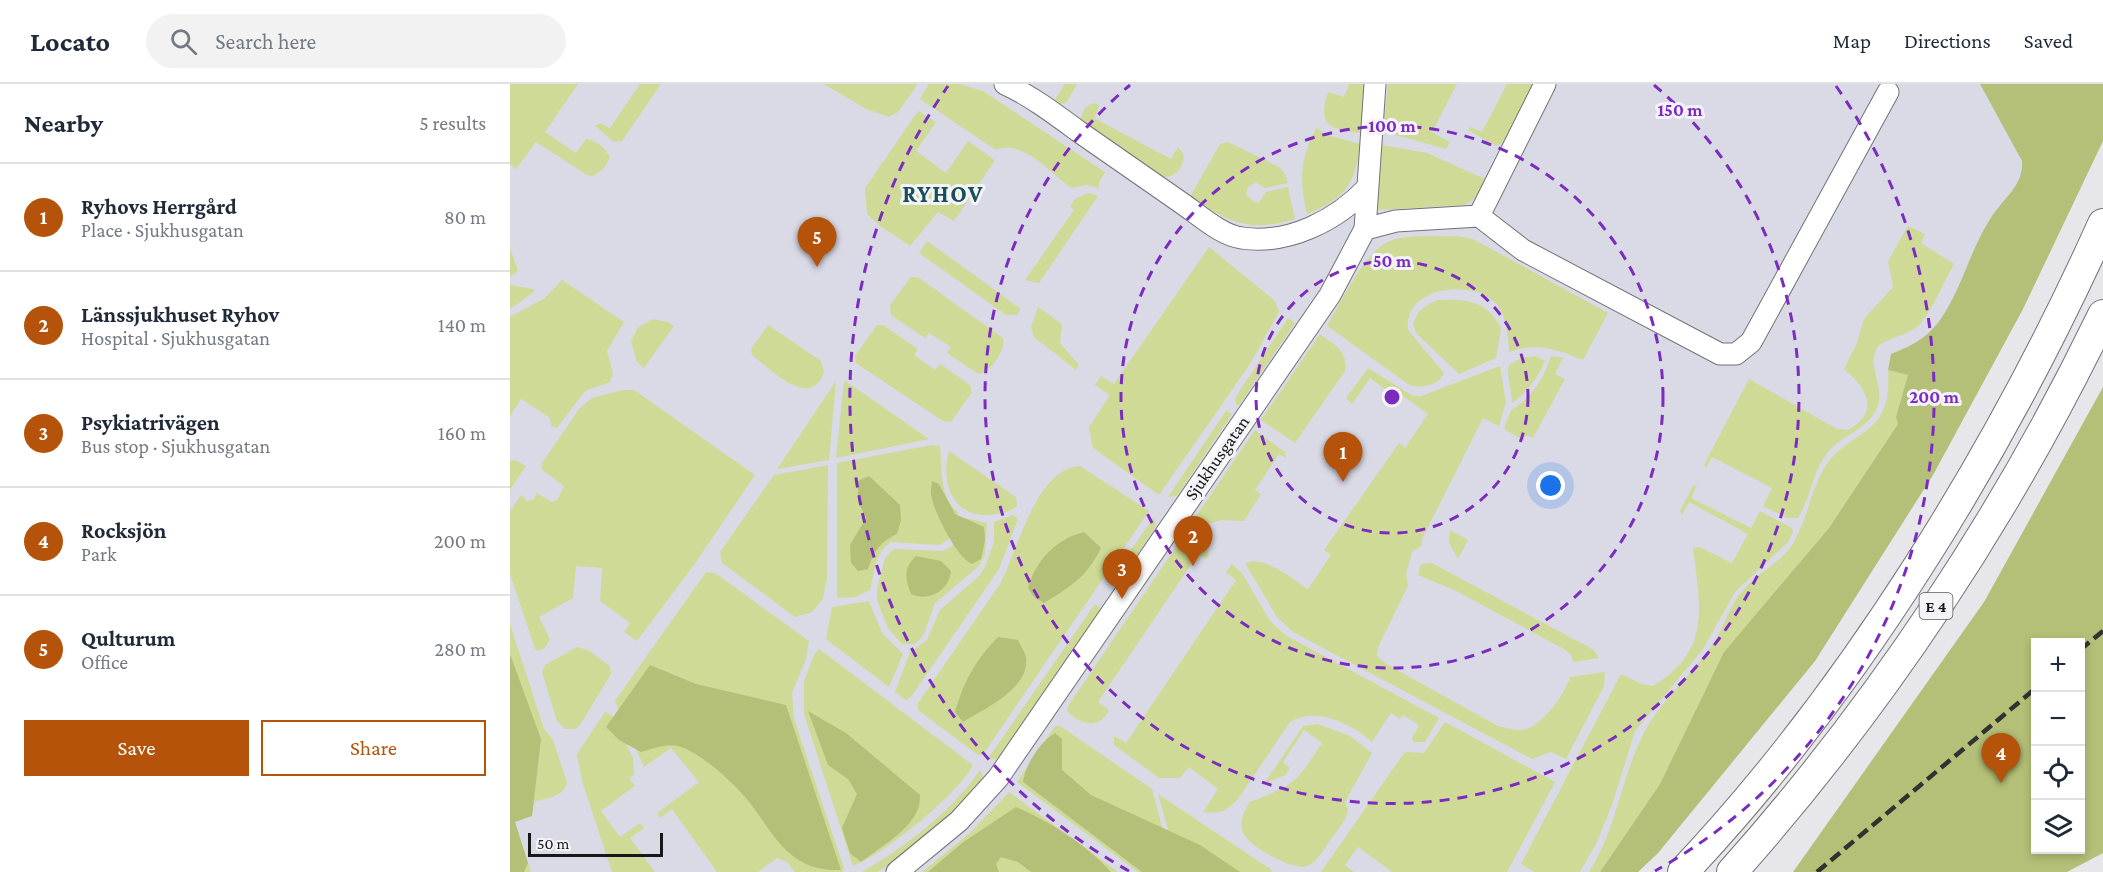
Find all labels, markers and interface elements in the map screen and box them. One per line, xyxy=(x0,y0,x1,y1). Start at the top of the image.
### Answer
search box xyxy=(146,14,566,68)
icon: search xyxy=(167,25,200,58)
text: Locato xyxy=(30,26,110,57)
text: Search here xyxy=(215,29,316,54)
text: Map xyxy=(1833,29,1871,53)
text: Directions xyxy=(1904,29,1991,53)
text: Saved xyxy=(2024,29,2073,53)
text: 150 m xyxy=(1657,100,1703,120)
text: Nearby xyxy=(24,109,103,138)
text: 5 results xyxy=(419,112,486,134)
text: 100 m xyxy=(1368,116,1416,136)
district label: RYHOV xyxy=(902,180,984,207)
text: Ryhovs Herrgård xyxy=(81,194,237,219)
text: 1 xyxy=(40,206,47,228)
text: 80 m xyxy=(444,206,486,228)
pin: 5 xyxy=(798,218,836,267)
text: Place · Sjukhusgatan xyxy=(81,219,244,241)
text: 50 m xyxy=(1373,251,1412,271)
text: Länssjukhuset Ryhov xyxy=(81,302,279,327)
text: 2 xyxy=(38,314,49,336)
text: 140 m xyxy=(438,314,486,336)
text: Hospital · Sjukhusgatan xyxy=(81,327,270,349)
centre of rings xyxy=(1382,387,1402,407)
text: 200 m xyxy=(1909,387,1960,407)
text: Psykiatrivägen xyxy=(81,410,220,435)
street label: Sjukhusgatan xyxy=(1181,412,1254,504)
text: 3 xyxy=(39,422,48,444)
text: 160 m xyxy=(438,422,486,444)
pin: 1 xyxy=(1324,432,1362,482)
text: Bus stop · Sjukhusgatan xyxy=(81,435,270,457)
your location xyxy=(1536,471,1565,500)
pin: 2 xyxy=(1174,516,1212,566)
text: Rocksjön xyxy=(81,518,166,543)
text: 4 xyxy=(38,530,49,552)
text: 200 m xyxy=(434,530,486,552)
text: Park xyxy=(81,543,117,565)
pin: 3 xyxy=(1102,550,1142,599)
road number: E 4 xyxy=(1920,593,1952,619)
text: Qulturum xyxy=(81,626,175,651)
text: 5 xyxy=(39,638,48,660)
text: 280 m xyxy=(435,638,486,660)
map controls xyxy=(2031,638,2085,854)
button: + xyxy=(2031,638,2085,692)
text: Office xyxy=(81,651,128,673)
button: − xyxy=(2031,692,2085,746)
button: Save xyxy=(24,720,249,776)
button: Share xyxy=(261,720,486,776)
pin: 4 xyxy=(1982,734,2020,783)
button: locate xyxy=(2031,746,2085,800)
button: layers xyxy=(2031,800,2085,854)
scale bar xyxy=(528,830,663,858)
text: 50 m xyxy=(537,835,569,852)

